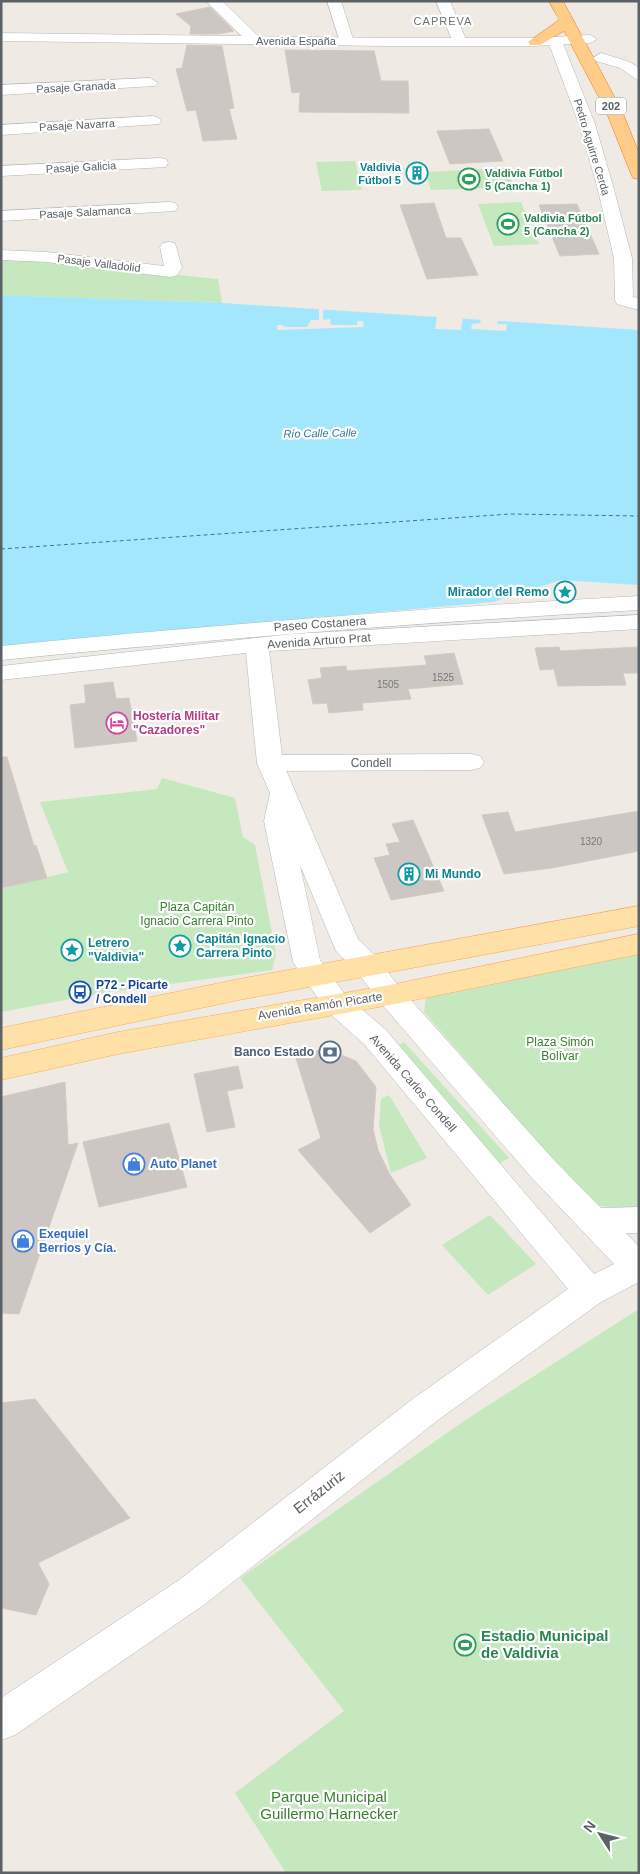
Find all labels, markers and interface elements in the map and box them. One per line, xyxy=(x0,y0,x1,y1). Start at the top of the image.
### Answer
district label: CAPREVA xyxy=(414,15,472,27)
street label: Avenida España xyxy=(256,35,337,47)
street label: Pasaje Granada xyxy=(36,79,117,95)
street label: Pedro Aguirre Cerda xyxy=(572,97,613,198)
road number: 202 xyxy=(596,98,626,114)
street label: Pasaje Navarra xyxy=(39,117,116,133)
street label: Pasaje Galicia xyxy=(46,159,117,175)
place label: Valdivia Fútbol 5 xyxy=(358,161,402,186)
building icon: Valdivia Fútbol 5 xyxy=(405,161,429,185)
sports icon: Valdivia Fútbol 5 (Cancha 1) xyxy=(457,167,481,191)
place label: Valdivia Fútbol 5 (Cancha 1) xyxy=(485,167,563,192)
street label: Pasaje Salamanca xyxy=(39,204,132,220)
sports icon: Valdivia Fútbol 5 (Cancha 2) xyxy=(496,212,520,236)
place label: Valdivia Fútbol 5 (Cancha 2) xyxy=(524,212,602,237)
street label: Pasaje Valladolid xyxy=(57,252,141,274)
water label: Río Calle Calle xyxy=(283,426,357,440)
place icon: Mirador del Remo xyxy=(553,580,577,604)
place label: Mirador del Remo xyxy=(448,585,549,599)
street label: Paseo Costanera xyxy=(273,614,367,634)
street label: Avenida Arturo Prat xyxy=(267,630,372,652)
house number: 1525 xyxy=(432,672,455,683)
house number: 1505 xyxy=(377,679,400,690)
place label: Hostería Militar "Cazadores" xyxy=(133,709,220,737)
hotel icon: Hostería Militar "Cazadores" xyxy=(105,711,129,735)
street label: Condell xyxy=(351,756,391,770)
house number: 1320 xyxy=(580,836,603,847)
building icon: Mi Mundo xyxy=(397,862,421,886)
place label: Mi Mundo xyxy=(425,867,481,881)
park label: Plaza Capitán Ignacio Carrera Pinto xyxy=(140,900,254,928)
place label: Capitán Ignacio Carrera Pinto xyxy=(196,932,285,960)
place icon: Capitán Ignacio Carrera Pinto xyxy=(168,934,192,958)
place label: Letrero "Valdivia" xyxy=(88,936,144,964)
place icon: Letrero "Valdivia" xyxy=(60,938,84,962)
place label: P72 - Picarte / Condell xyxy=(96,978,168,1006)
bus stop icon: P72 - Picarte / Condell xyxy=(68,980,92,1004)
street label: Avenida Ramón Picarte xyxy=(257,989,384,1023)
street label: Avenida Carlos Condell xyxy=(367,1031,459,1135)
park label: Plaza Simón Bolívar xyxy=(526,1035,594,1063)
bank icon: Banco Estado xyxy=(318,1040,342,1064)
place label: Banco Estado xyxy=(234,1045,314,1059)
shop icon: Auto Planet xyxy=(122,1152,146,1176)
place label: Auto Planet xyxy=(150,1157,217,1171)
place label: Exequiel Berrios y Cía. xyxy=(39,1227,116,1255)
shop icon: Exequiel Berrios y Cía. xyxy=(11,1229,35,1253)
street label: Errázuriz xyxy=(290,1466,348,1517)
place label: Estadio Municipal de Valdivia xyxy=(481,1627,609,1661)
sports icon: Estadio Municipal de Valdivia xyxy=(453,1633,477,1657)
park label: Parque Municipal Guillermo Harnecker xyxy=(260,1788,398,1822)
north arrow xyxy=(575,1809,625,1859)
text: N xyxy=(580,1818,599,1835)

